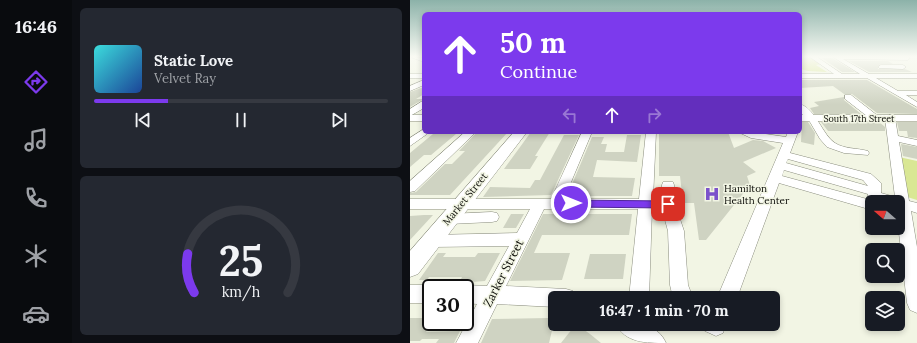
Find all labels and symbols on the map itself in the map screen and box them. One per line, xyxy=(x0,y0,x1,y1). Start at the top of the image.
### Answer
street label: South 17th Street xyxy=(823,113,895,124)
street label: Market Street xyxy=(440,170,490,228)
position arrow xyxy=(550,182,592,224)
place label: Hamilton Health Center xyxy=(724,182,790,207)
hospital icon: Hamilton Health Center xyxy=(703,185,721,203)
pin xyxy=(651,187,685,221)
north arrow xyxy=(865,195,905,235)
street label: Zarker Street xyxy=(480,236,527,309)
speed limit sign: 30 xyxy=(422,279,474,331)

